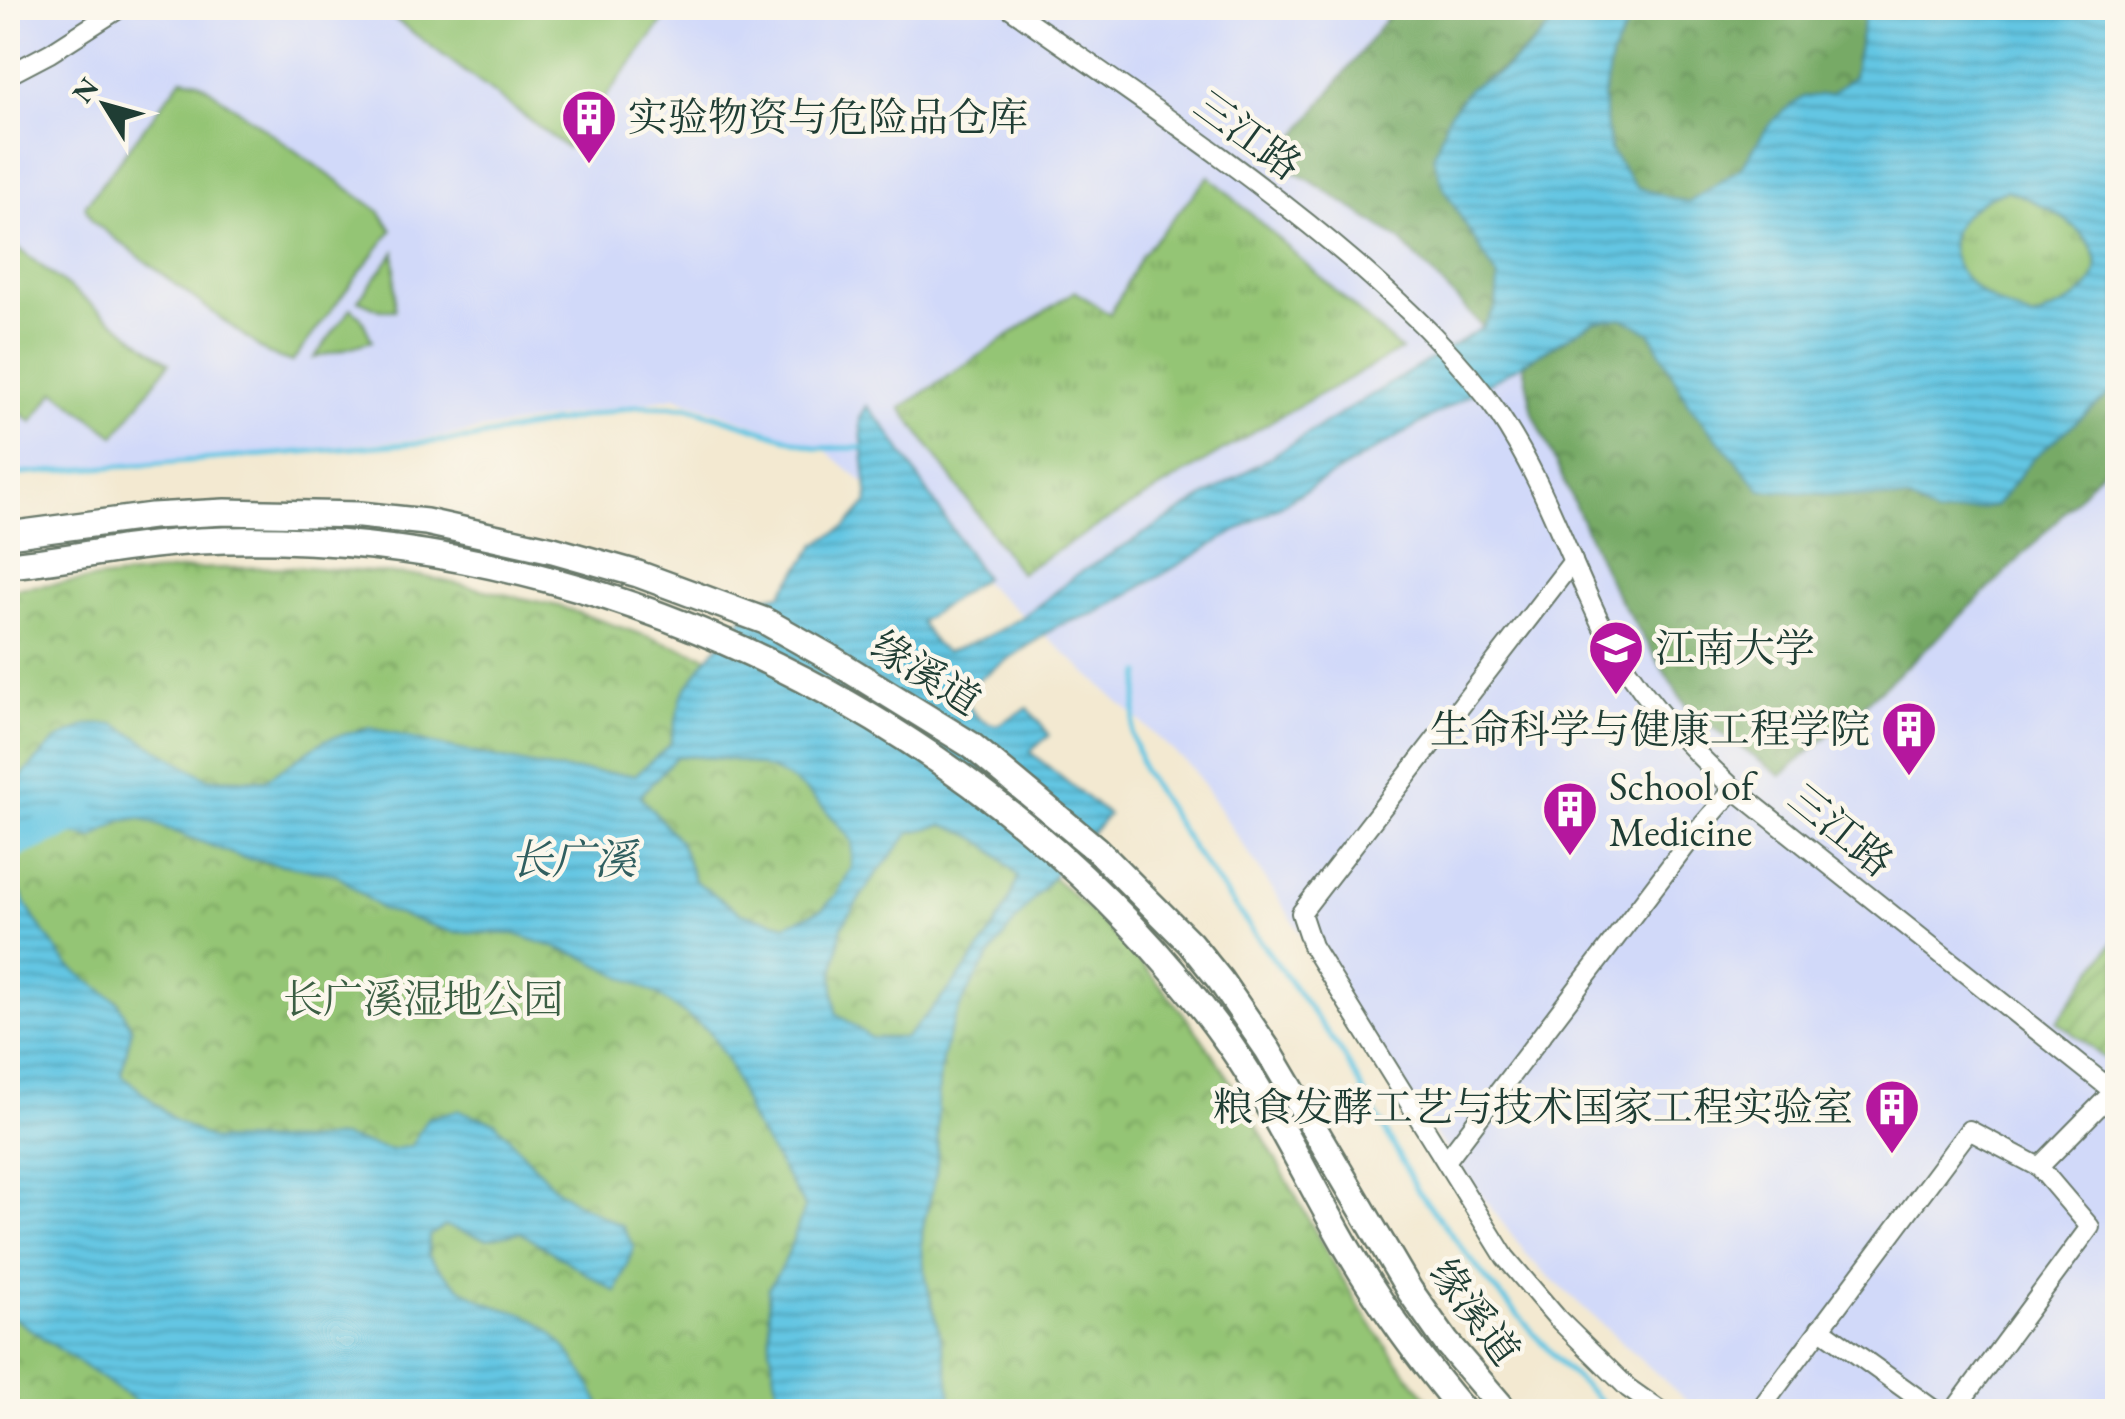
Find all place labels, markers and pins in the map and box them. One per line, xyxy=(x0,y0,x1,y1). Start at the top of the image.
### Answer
building icon: 实验物资与危险品仓库 xyxy=(559,87,619,166)
place label: 实验物资与危险品仓库 xyxy=(628,91,1028,143)
school or university icon: 江南大学 xyxy=(1586,618,1646,697)
place label: 江南大学 xyxy=(1655,622,1815,674)
building icon: 生命科学与健康工程学院 xyxy=(1879,699,1939,778)
place label: 生命科学与健康工程学院 xyxy=(1430,703,1870,755)
place label: School of Medicine xyxy=(1609,760,1758,858)
building icon: School of Medicine xyxy=(1540,779,1600,858)
building icon: 粮食发酵工艺与技术国家工程实验室 xyxy=(1862,1077,1922,1156)
place label: 粮食发酵工艺与技术国家工程实验室 xyxy=(1213,1081,1853,1133)

